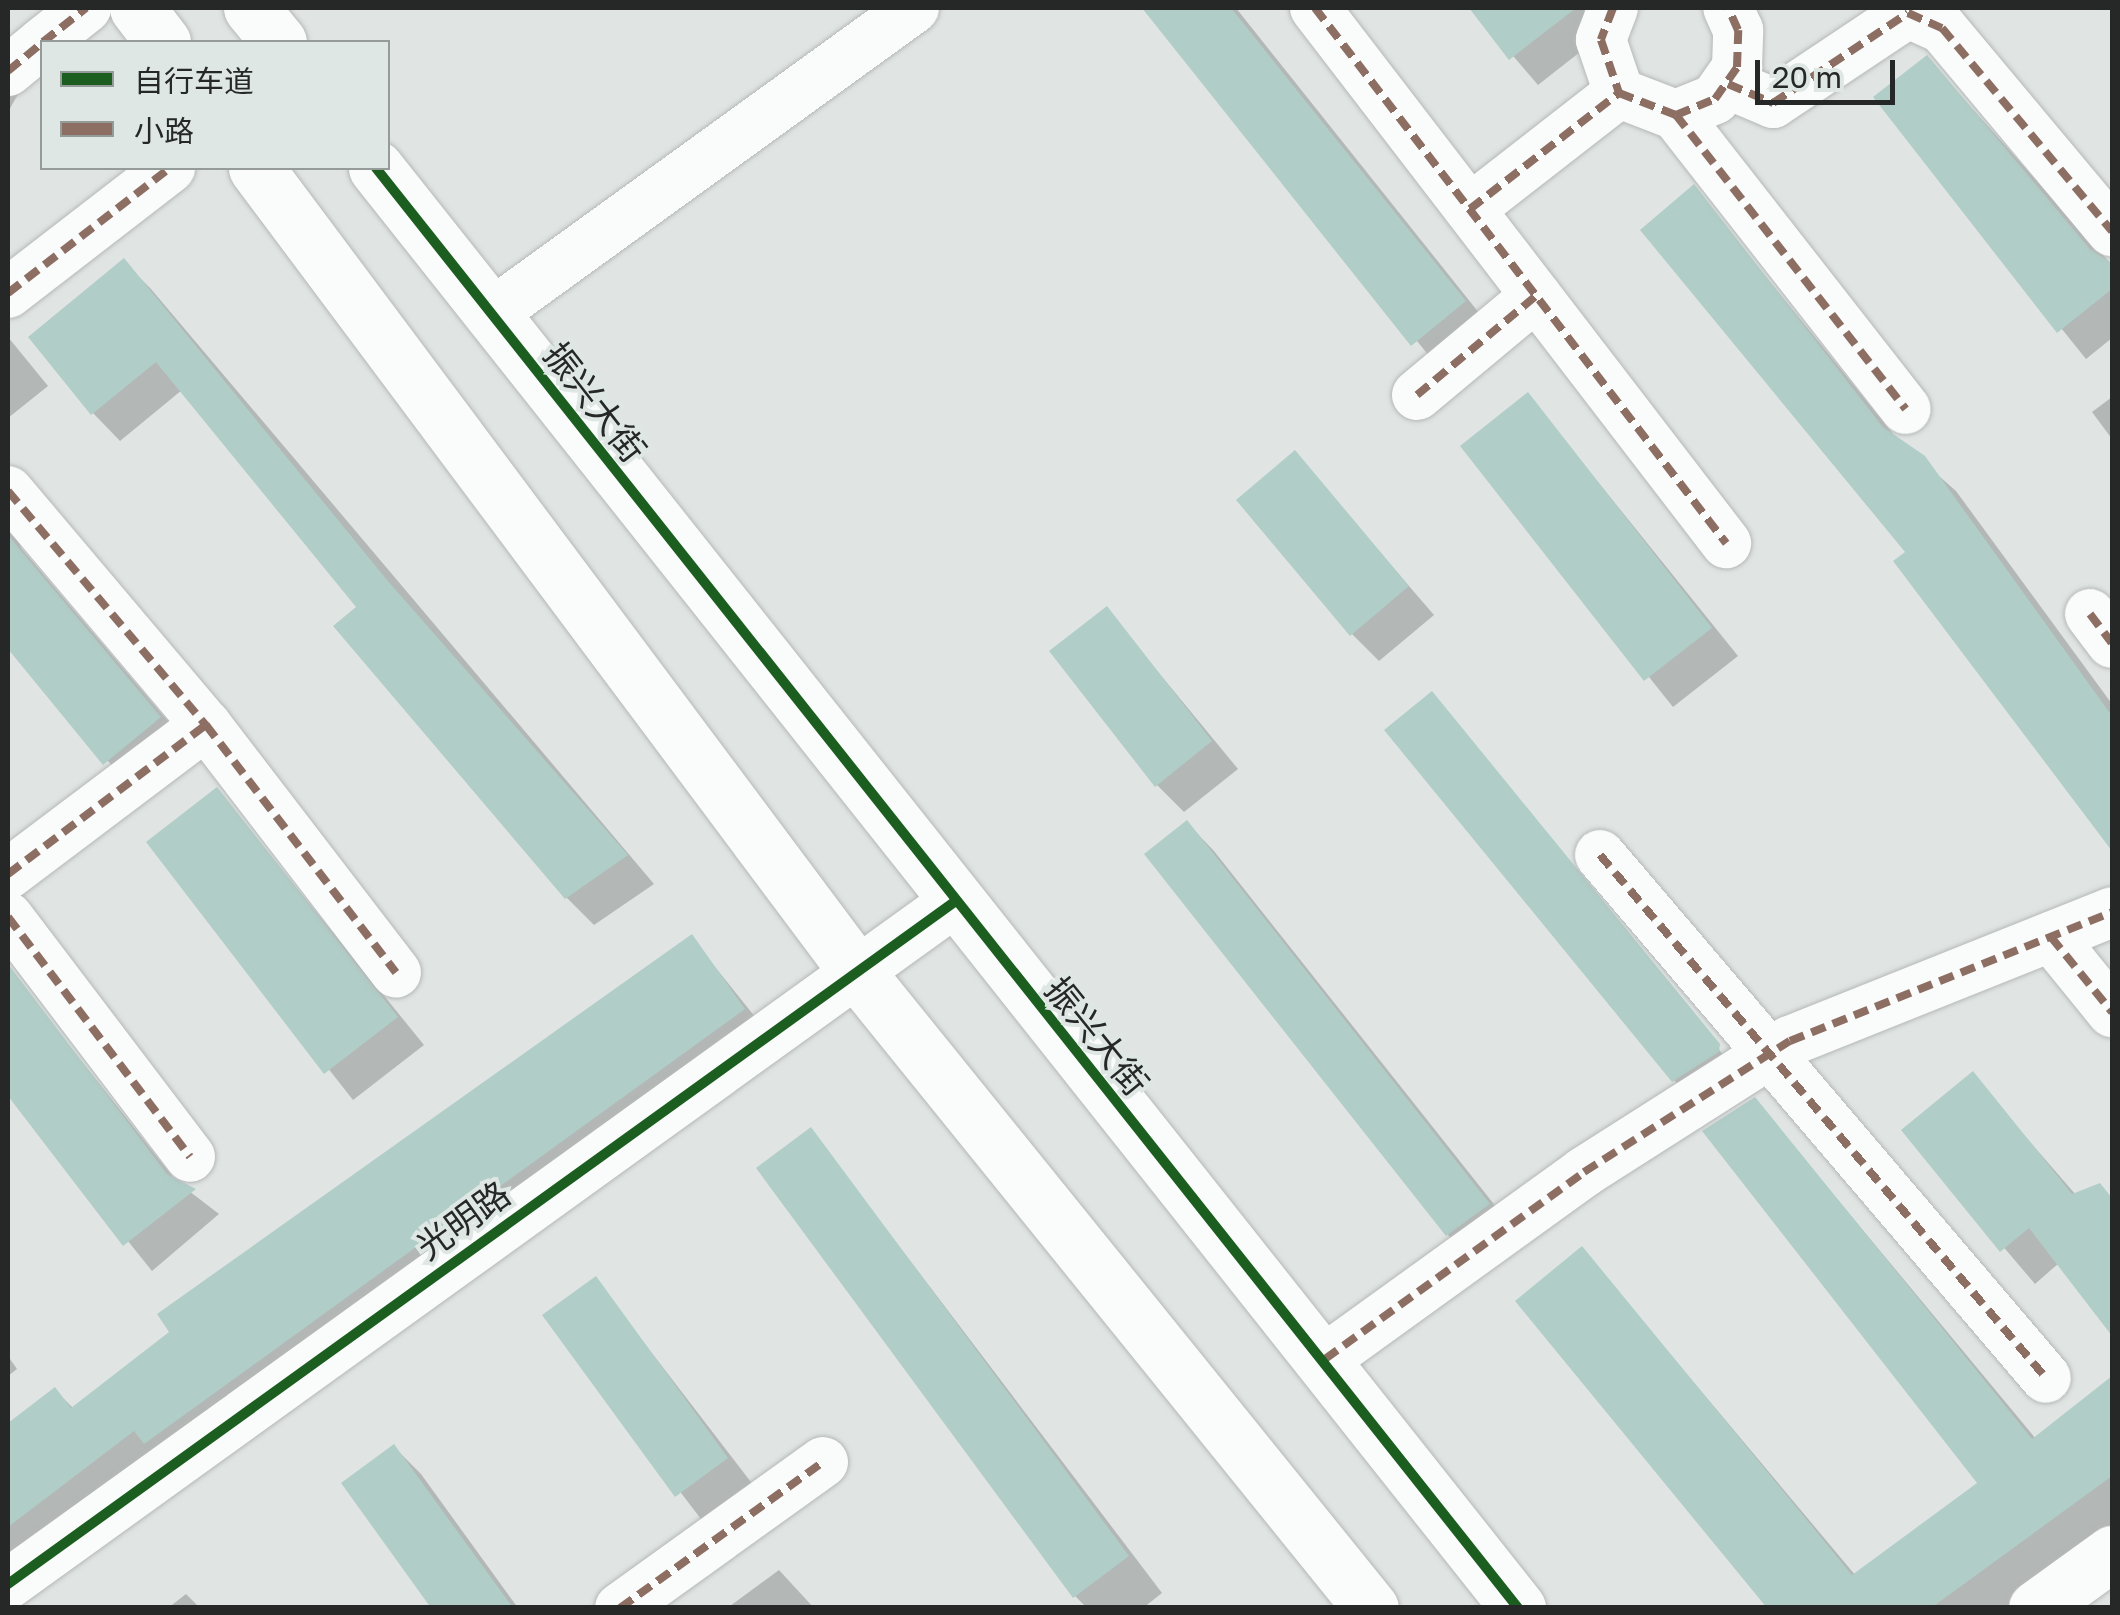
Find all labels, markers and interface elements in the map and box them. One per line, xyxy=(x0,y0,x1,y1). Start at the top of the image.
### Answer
legend xyxy=(40,40,390,170)
scale bar xyxy=(1760,40,1900,102)
text: 20 m xyxy=(1772,59,1842,95)
text: 自行车道 xyxy=(134,63,254,99)
text: 小路 xyxy=(134,113,194,149)
street label: 振兴大街 xyxy=(535,334,655,470)
street label: 振兴大街 xyxy=(1037,968,1157,1104)
street label: 光明路 xyxy=(408,1172,518,1268)

